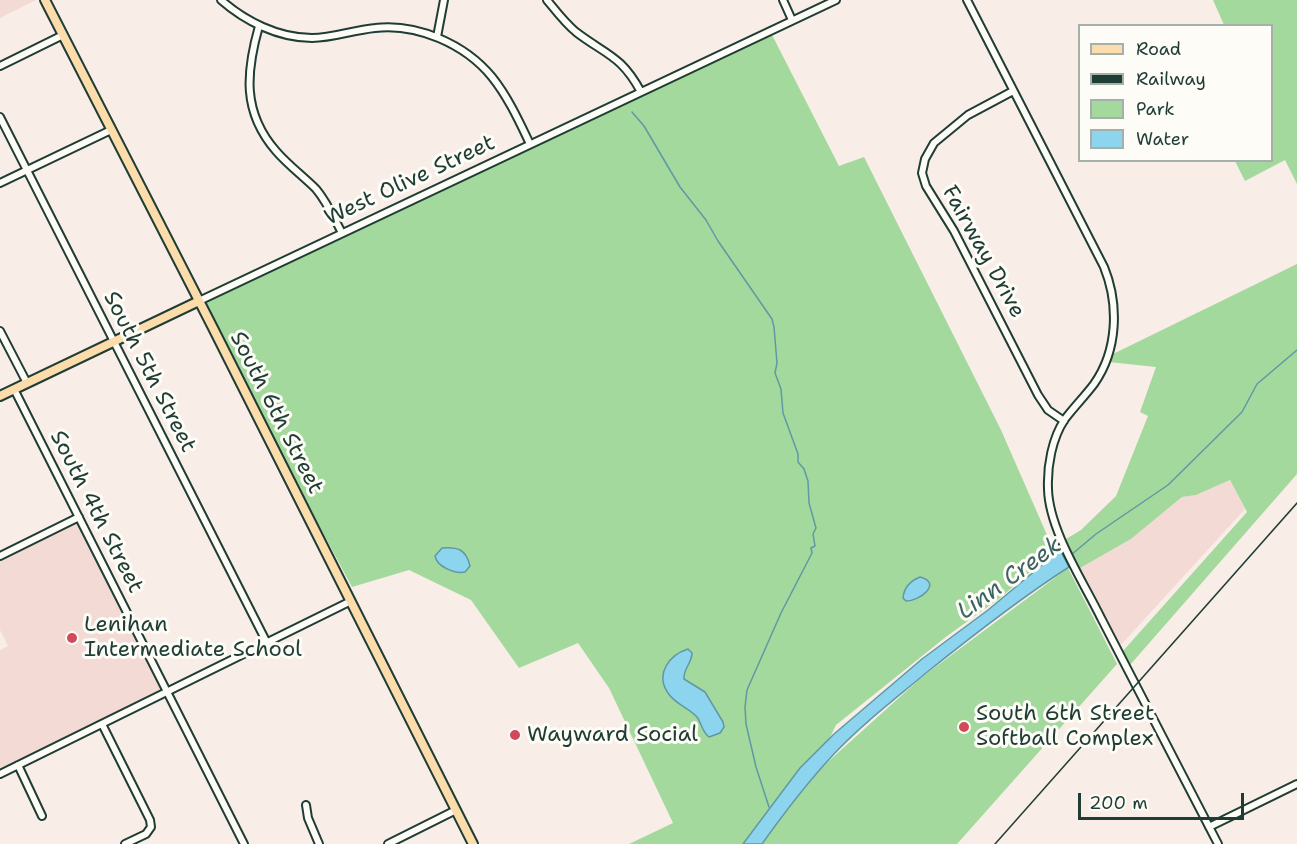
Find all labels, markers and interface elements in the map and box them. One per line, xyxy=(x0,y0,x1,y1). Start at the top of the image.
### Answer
legend xyxy=(1078,24,1273,162)
text: Road xyxy=(1136,37,1181,61)
text: Railway xyxy=(1136,67,1206,91)
text: Park xyxy=(1136,97,1175,121)
text: Water xyxy=(1136,127,1189,151)
street label: West Olive Street xyxy=(321,130,499,232)
street label: Fairway Drive xyxy=(936,181,1030,323)
street label: South 5th Street xyxy=(97,287,201,457)
street label: South 6th Street xyxy=(224,327,328,499)
street label: South 4th Street xyxy=(44,426,148,598)
water label: Linn Creek xyxy=(952,531,1068,627)
place label: Lenihan Intermediate School xyxy=(84,612,302,664)
marker: Lenihan Intermediate School xyxy=(65,631,79,645)
place label: South 6th Street Softball Complex xyxy=(976,701,1155,752)
marker: South 6th Street Softball Complex xyxy=(957,720,971,734)
place label: Wayward Social xyxy=(527,722,698,748)
marker: Wayward Social xyxy=(508,728,522,742)
scale bar xyxy=(1081,781,1248,819)
text: 200 m xyxy=(1089,791,1148,815)

